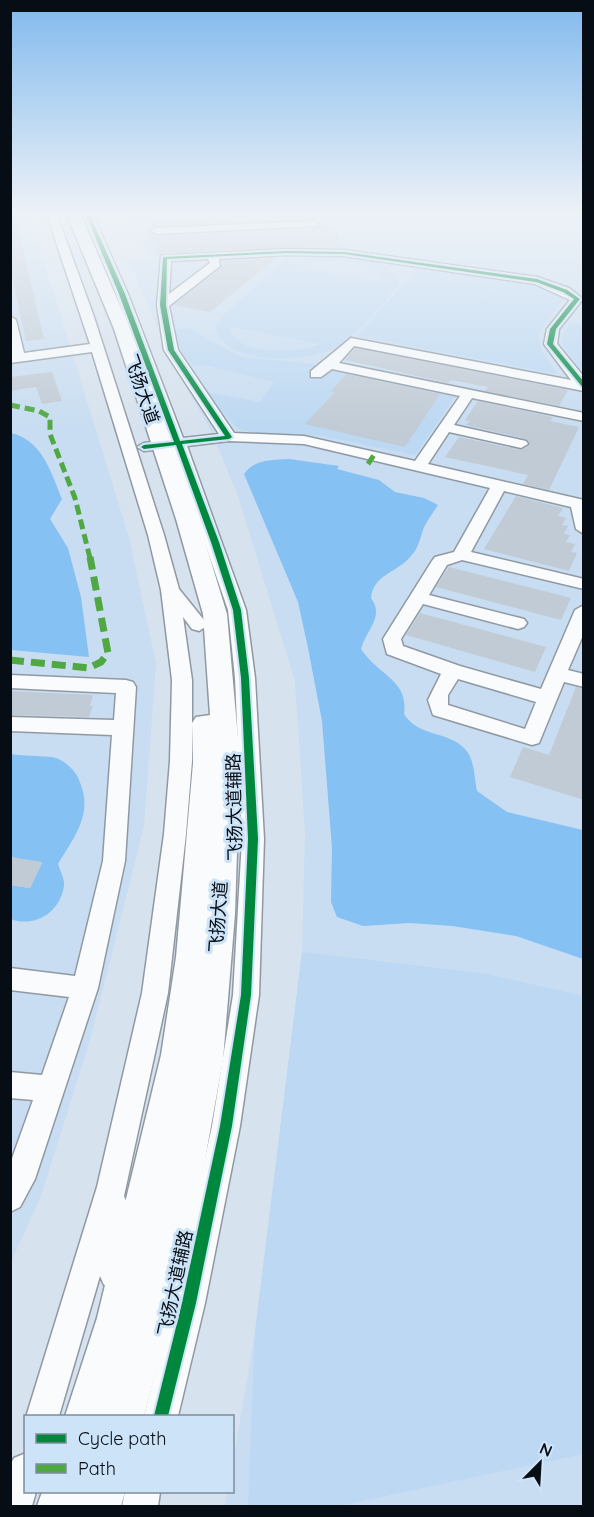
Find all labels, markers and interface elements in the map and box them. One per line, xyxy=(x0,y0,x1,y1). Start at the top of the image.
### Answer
street label: 飞扬大道 xyxy=(119,351,165,427)
street label: 飞扬大道辅路 xyxy=(222,753,246,861)
street label: 飞扬大道 xyxy=(204,880,232,954)
street label: 飞扬大道辅路 xyxy=(153,1228,197,1338)
legend xyxy=(24,1415,234,1493)
text: Cycle path xyxy=(78,1427,166,1450)
north arrow xyxy=(510,1433,570,1493)
text: N xyxy=(537,1438,556,1461)
text: Path xyxy=(78,1457,116,1480)

